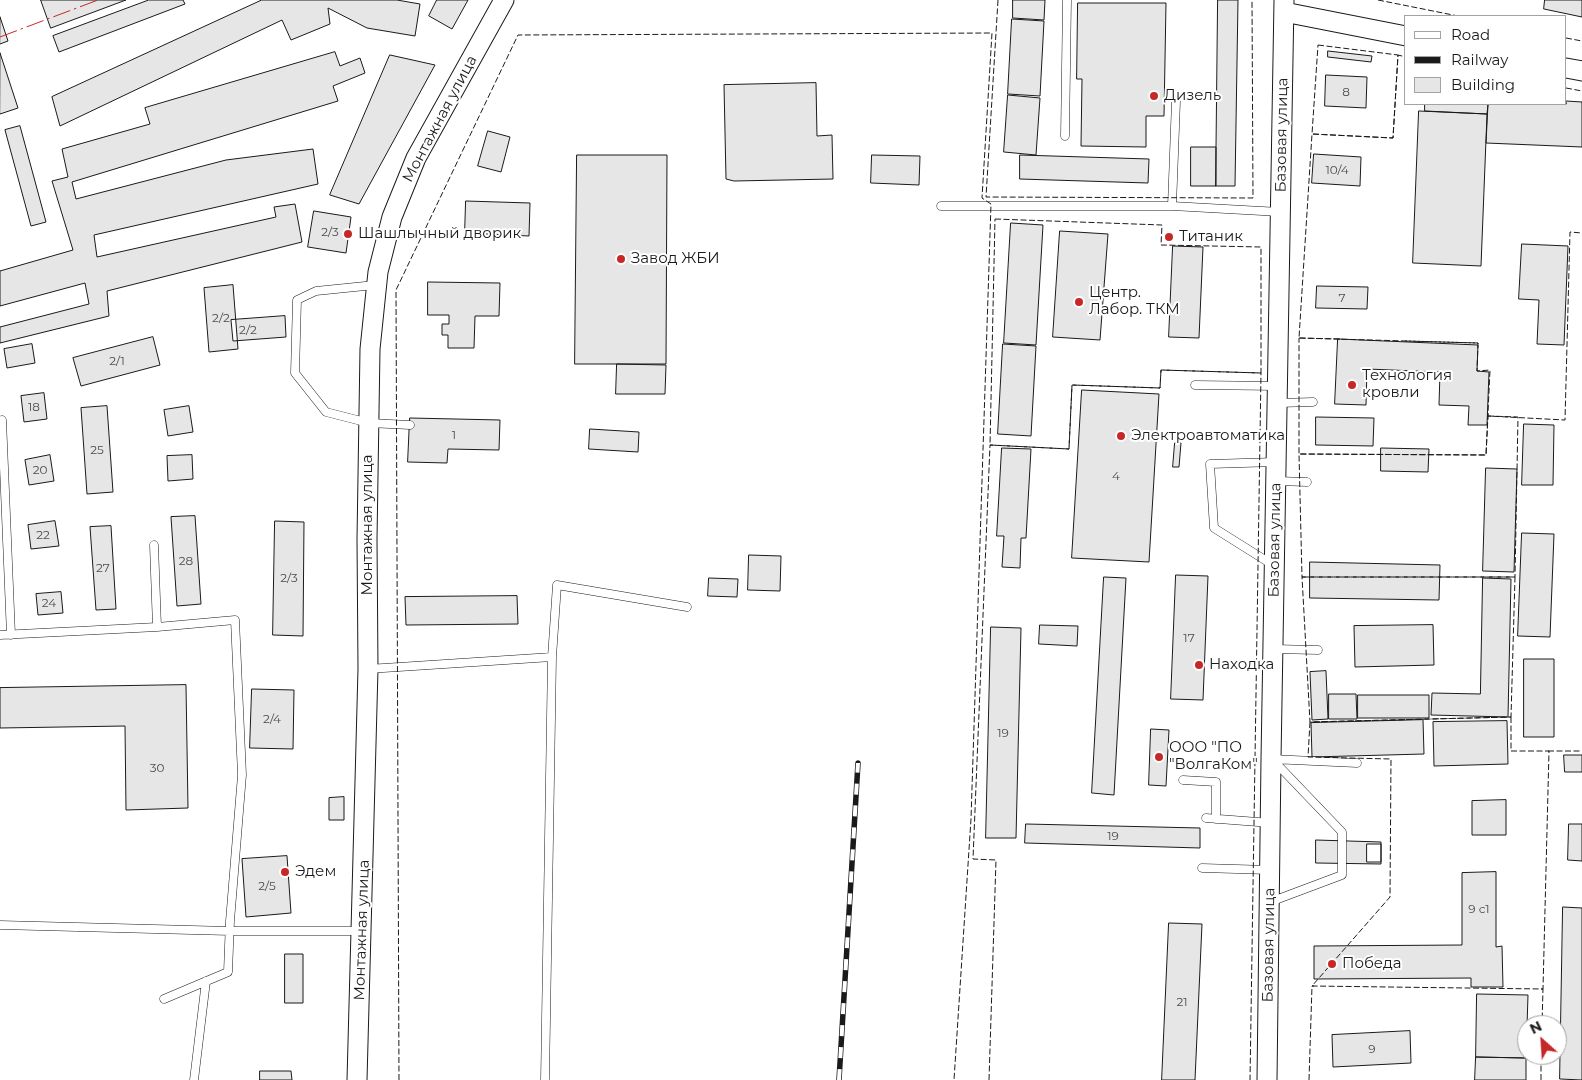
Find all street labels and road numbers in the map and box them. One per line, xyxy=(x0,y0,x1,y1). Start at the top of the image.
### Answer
street label: Монтажная улица xyxy=(399,53,481,185)
street label: Базовая улица xyxy=(1272,77,1292,193)
street label: Монтажная улица xyxy=(359,454,377,596)
street label: Базовая улица xyxy=(1265,482,1285,598)
street label: Монтажная улица xyxy=(351,859,373,1001)
street label: Базовая улица xyxy=(1259,887,1279,1003)

